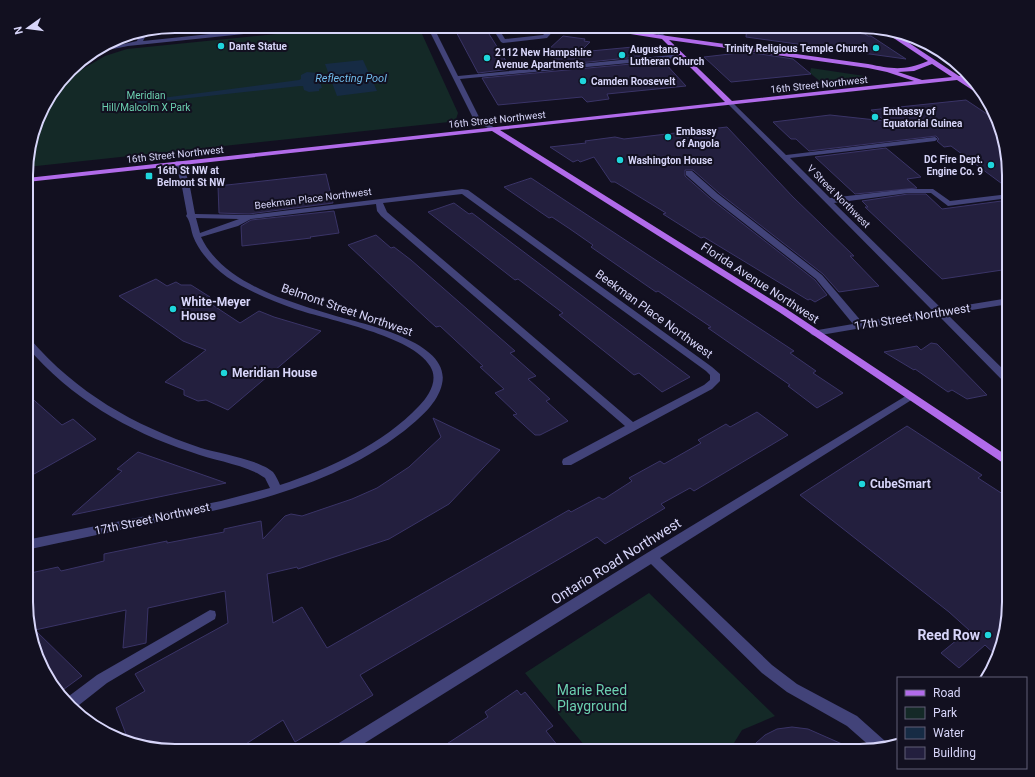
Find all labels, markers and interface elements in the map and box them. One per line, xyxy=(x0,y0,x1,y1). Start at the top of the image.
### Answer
north arrow xyxy=(8,8,48,48)
text: N xyxy=(11,25,26,36)
marker: Dante Statue xyxy=(216,41,226,51)
place label: Dante Statue xyxy=(229,41,288,52)
place label: Trinity Religious Temple Church xyxy=(725,43,868,54)
marker: Trinity Religious Temple Church xyxy=(871,43,881,53)
place label: Augustana Lutheran Church xyxy=(630,44,705,67)
place label: 2112 New Hampshire Avenue Apartments xyxy=(495,47,592,70)
marker: Augustana Lutheran Church xyxy=(617,50,627,60)
marker: 2112 New Hampshire Avenue Apartments xyxy=(482,53,492,63)
water label: Reflecting Pool xyxy=(315,72,387,85)
street label: 16th Street Northwest xyxy=(770,74,868,95)
marker: Camden Roosevelt xyxy=(578,76,588,86)
place label: Camden Roosevelt xyxy=(591,76,676,87)
park label: Meridian Hill/Malcolm X Park xyxy=(102,90,191,113)
place label: Embassy of Equatorial Guinea xyxy=(883,106,963,129)
street label: 16th Street Northwest xyxy=(448,109,546,130)
marker: Embassy of Equatorial Guinea xyxy=(870,112,880,122)
place label: Embassy of Angola xyxy=(676,126,720,149)
marker: Embassy of Angola xyxy=(663,132,673,142)
street label: 16th Street Northwest xyxy=(126,144,224,165)
place label: DC Fire Dept. Engine Co. 9 xyxy=(924,154,983,177)
marker: Washington House xyxy=(615,155,625,165)
place label: Washington House xyxy=(628,155,713,166)
marker: DC Fire Dept. Engine Co. 9 xyxy=(986,160,996,170)
street label: V Street Northwest xyxy=(805,163,872,230)
place label: 16th St NW at Belmont St NW xyxy=(157,165,225,188)
marker: 16th St NW at Belmont St NW xyxy=(144,171,154,181)
street label: Beekman Place Northwest xyxy=(254,186,372,211)
street label: Florida Avenue Northwest xyxy=(698,240,822,326)
street label: Beekman Place Northwest xyxy=(593,267,715,361)
street label: Belmont Street Northwest xyxy=(279,281,415,339)
place label: White-Meyer House xyxy=(181,295,251,323)
street label: 17th Street Northwest xyxy=(853,301,971,333)
marker: White-Meyer House xyxy=(168,304,178,314)
place label: Meridian House xyxy=(232,366,318,380)
marker: Meridian House xyxy=(219,368,229,378)
place label: CubeSmart xyxy=(870,477,931,491)
marker: CubeSmart xyxy=(857,479,867,489)
street label: 17th Street Northwest xyxy=(93,500,211,538)
street label: Ontario Road Northwest xyxy=(548,514,684,607)
place label: Reed Row xyxy=(917,627,981,643)
marker: Reed Row xyxy=(983,630,993,640)
legend xyxy=(897,677,1027,769)
park label: Marie Reed Playground xyxy=(557,682,627,714)
text: Road xyxy=(933,686,961,700)
text: Park xyxy=(933,706,958,720)
text: Water xyxy=(933,726,964,740)
text: Building xyxy=(933,746,976,760)

